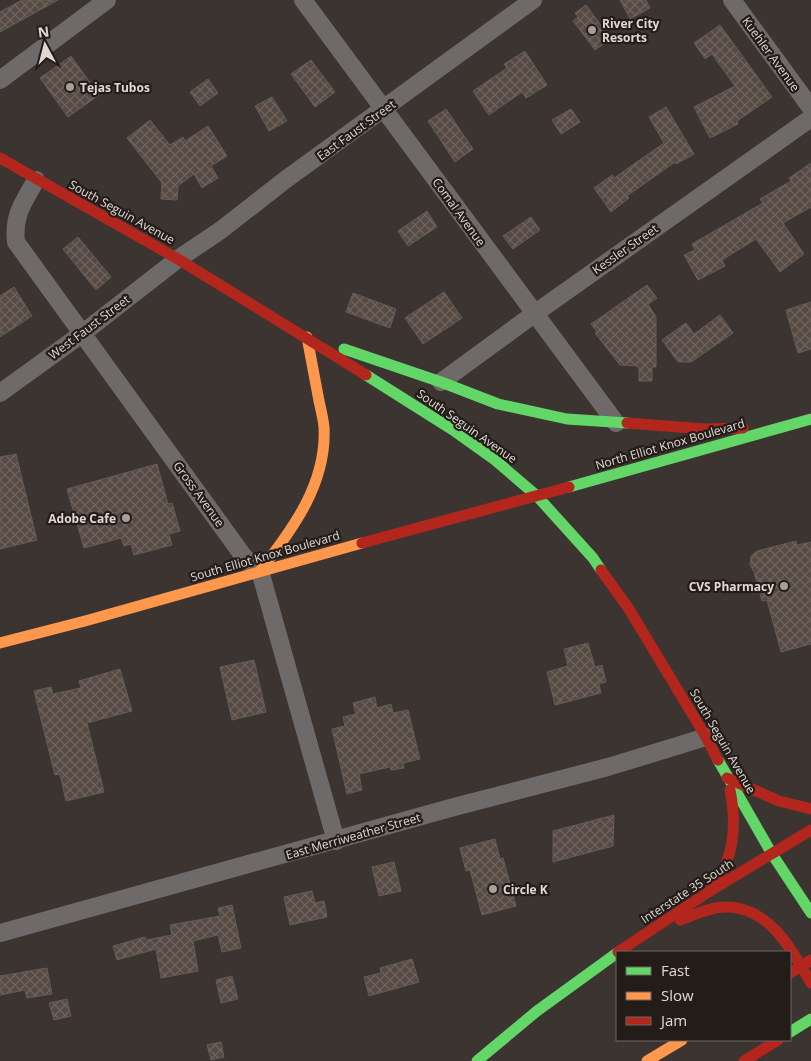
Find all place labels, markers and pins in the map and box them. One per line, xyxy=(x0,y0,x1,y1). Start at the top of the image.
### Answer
place label: River City Resorts xyxy=(602,15,660,46)
marker: River City Resorts xyxy=(586,24,598,36)
place label: Tejas Tubos xyxy=(80,79,150,96)
marker: Tejas Tubos xyxy=(64,81,76,93)
place label: Adobe Cafe xyxy=(48,510,116,527)
marker: Adobe Cafe xyxy=(120,512,132,524)
place label: CVS Pharmacy xyxy=(689,578,774,595)
marker: CVS Pharmacy xyxy=(778,580,790,592)
place label: Circle K xyxy=(503,881,548,898)
marker: Circle K xyxy=(487,883,499,895)

